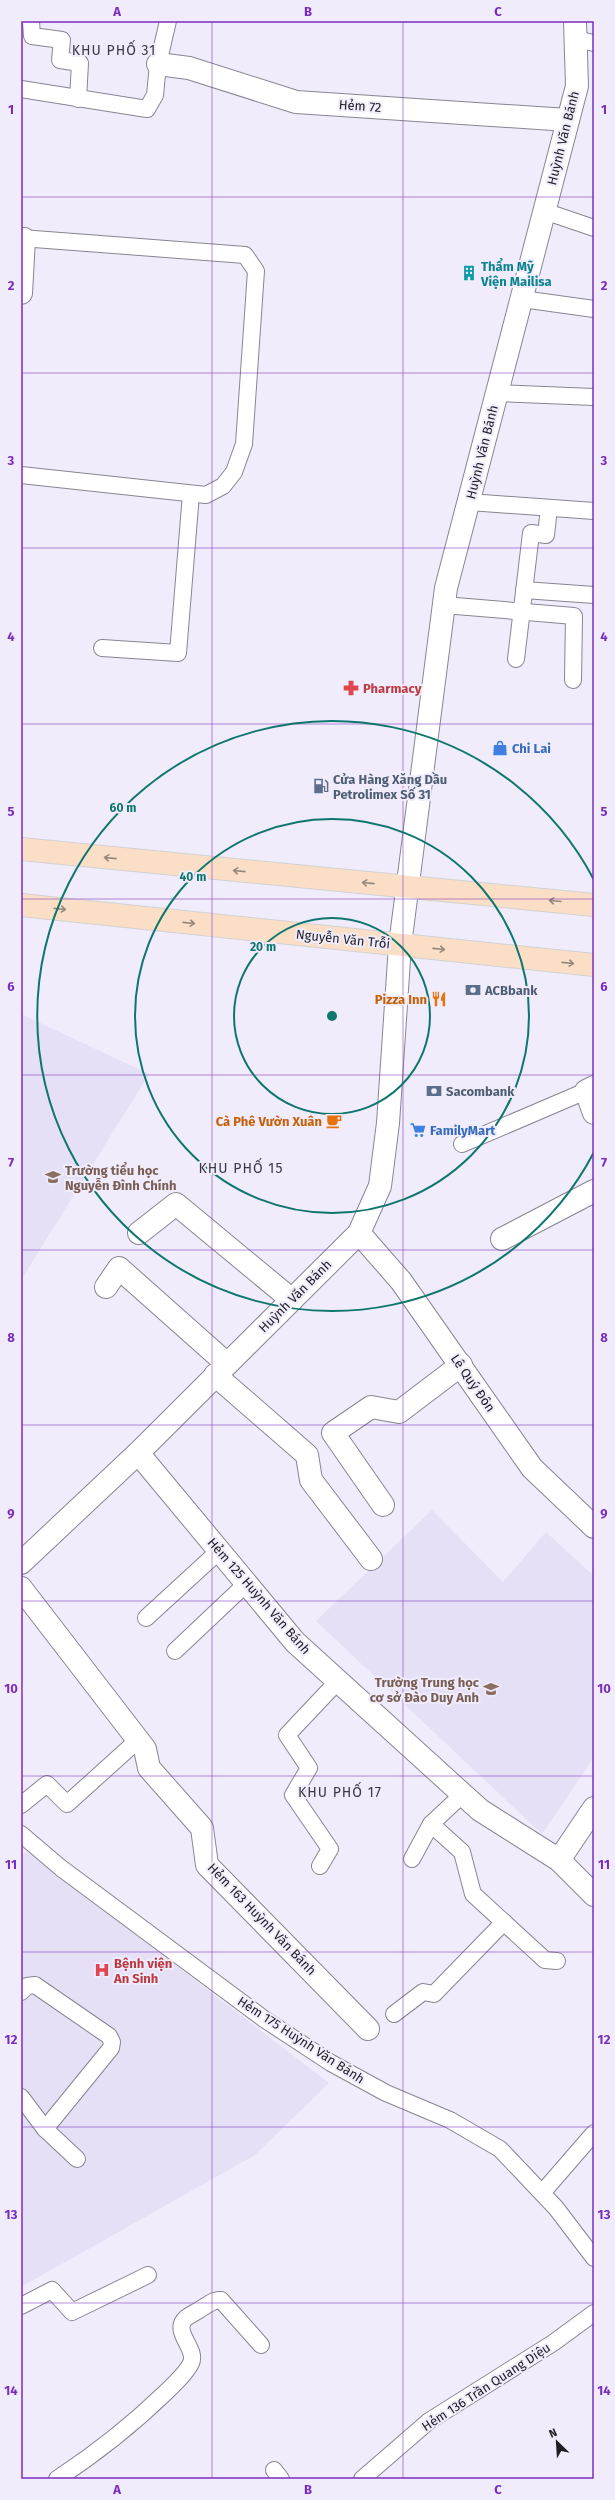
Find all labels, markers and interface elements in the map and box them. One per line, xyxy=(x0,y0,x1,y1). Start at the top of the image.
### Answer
text: A xyxy=(112,4,121,19)
text: B xyxy=(304,4,312,19)
text: C xyxy=(494,4,502,19)
district label: KHU PHỐ 31 xyxy=(72,39,156,59)
street label: Huỳnh Văn Bánh xyxy=(544,89,582,187)
street label: Hẻm 72 xyxy=(338,97,382,115)
text: 1 xyxy=(8,102,14,117)
text: 1 xyxy=(601,102,607,117)
place label: Thẩm Mỹ Viện Mailisa xyxy=(480,258,552,289)
building icon: Thẩm Mỹ Viện Mailisa xyxy=(460,264,478,282)
text: 2 xyxy=(8,278,15,293)
text: 2 xyxy=(601,278,608,293)
street label: Huỳnh Văn Bánh xyxy=(463,403,501,501)
text: 3 xyxy=(7,453,15,468)
text: 3 xyxy=(600,453,608,468)
text: 4 xyxy=(7,629,15,644)
text: 4 xyxy=(600,629,608,644)
pharmacy icon: Pharmacy xyxy=(342,679,360,697)
place label: Pharmacy xyxy=(363,681,422,696)
shop icon: Chi Lai xyxy=(491,739,509,757)
place label: Chi Lai xyxy=(512,741,551,756)
place label: Cửa Hàng Xăng Dầu Petrolimex Số 31 xyxy=(333,771,447,802)
fuel station icon: Cửa Hàng Xăng Dầu Petrolimex Số 31 xyxy=(312,777,330,795)
text: 60 m xyxy=(110,801,136,815)
text: 5 xyxy=(8,804,15,819)
text: 5 xyxy=(601,804,608,819)
one-way arrow xyxy=(104,854,117,861)
one-way arrow xyxy=(233,867,246,874)
text: 40 m xyxy=(180,870,206,884)
one-way arrow xyxy=(362,880,375,887)
one-way arrow xyxy=(549,898,562,905)
one-way arrow xyxy=(53,905,66,913)
one-way arrow xyxy=(182,919,195,926)
street label: Nguyễn Văn Trỗi xyxy=(295,927,391,951)
text: 20 m xyxy=(250,940,276,954)
one-way arrow xyxy=(432,945,445,953)
one-way arrow xyxy=(561,959,574,966)
text: 6 xyxy=(7,979,15,994)
text: 6 xyxy=(600,979,608,994)
bank icon: ACBbank xyxy=(464,981,482,999)
place label: ACBbank xyxy=(484,983,538,998)
restaurant icon: Pizza Inn xyxy=(430,990,448,1008)
place label: Pizza Inn xyxy=(375,992,427,1007)
centre of rings xyxy=(325,1009,339,1023)
bank icon: Sacombank xyxy=(425,1082,443,1100)
place label: Sacombank xyxy=(446,1084,515,1099)
cafe icon: Cà Phê Vườn Xuân xyxy=(325,1112,343,1130)
place label: Cà Phê Vườn Xuân xyxy=(216,1114,322,1129)
supermarket icon: FamilyMart xyxy=(409,1121,427,1139)
place label: FamilyMart xyxy=(430,1123,496,1138)
text: 7 xyxy=(8,1155,14,1170)
text: 7 xyxy=(601,1155,607,1170)
district label: KHU PHỐ 15 xyxy=(199,1157,283,1177)
place label: Trường tiểu học Nguyễn Đình Chính xyxy=(65,1162,176,1193)
school or university icon: Trường tiểu học Nguyễn Đình Chính xyxy=(44,1168,62,1186)
street label: Huỳnh Văn Bánh xyxy=(256,1257,334,1335)
text: 8 xyxy=(7,1330,15,1345)
text: 8 xyxy=(600,1330,608,1345)
street label: Lê Quý Ðôn xyxy=(448,1351,498,1415)
text: 9 xyxy=(7,1506,15,1521)
text: 9 xyxy=(600,1506,608,1521)
street label: Hẻm 125 Huỳnh Văn Bánh xyxy=(204,1535,314,1657)
place label: Trường Trung học cơ sở Đào Duy Anh xyxy=(370,1675,480,1705)
school or university icon: Trường Trung học cơ sở Đào Duy Anh xyxy=(482,1680,500,1698)
text: 10 xyxy=(4,1681,18,1696)
text: 10 xyxy=(597,1681,611,1696)
district label: KHU PHỐ 17 xyxy=(298,1781,382,1801)
text: 11 xyxy=(5,1857,17,1872)
text: 11 xyxy=(598,1857,610,1872)
street label: Hẻm 163 Huỳnh Văn Bánh xyxy=(205,1860,319,1978)
place label: Bệnh viện An Sinh xyxy=(113,1956,172,1986)
hospital icon: Bệnh viện An Sinh xyxy=(93,1961,111,1979)
street label: Hẻm 175 Huỳnh Văn Bánh xyxy=(235,1993,367,2087)
text: 12 xyxy=(5,2032,18,2047)
text: 12 xyxy=(598,2032,611,2047)
text: 13 xyxy=(5,2207,18,2222)
text: 13 xyxy=(598,2207,611,2222)
street label: Hẻm 136 Trần Quang Diệu xyxy=(419,2340,553,2434)
text: 14 xyxy=(4,2383,18,2398)
text: 14 xyxy=(597,2383,611,2398)
north arrow xyxy=(537,2422,577,2462)
text: N xyxy=(547,2426,559,2441)
text: A xyxy=(112,2482,121,2497)
text: B xyxy=(304,2482,312,2497)
text: C xyxy=(494,2482,502,2497)

